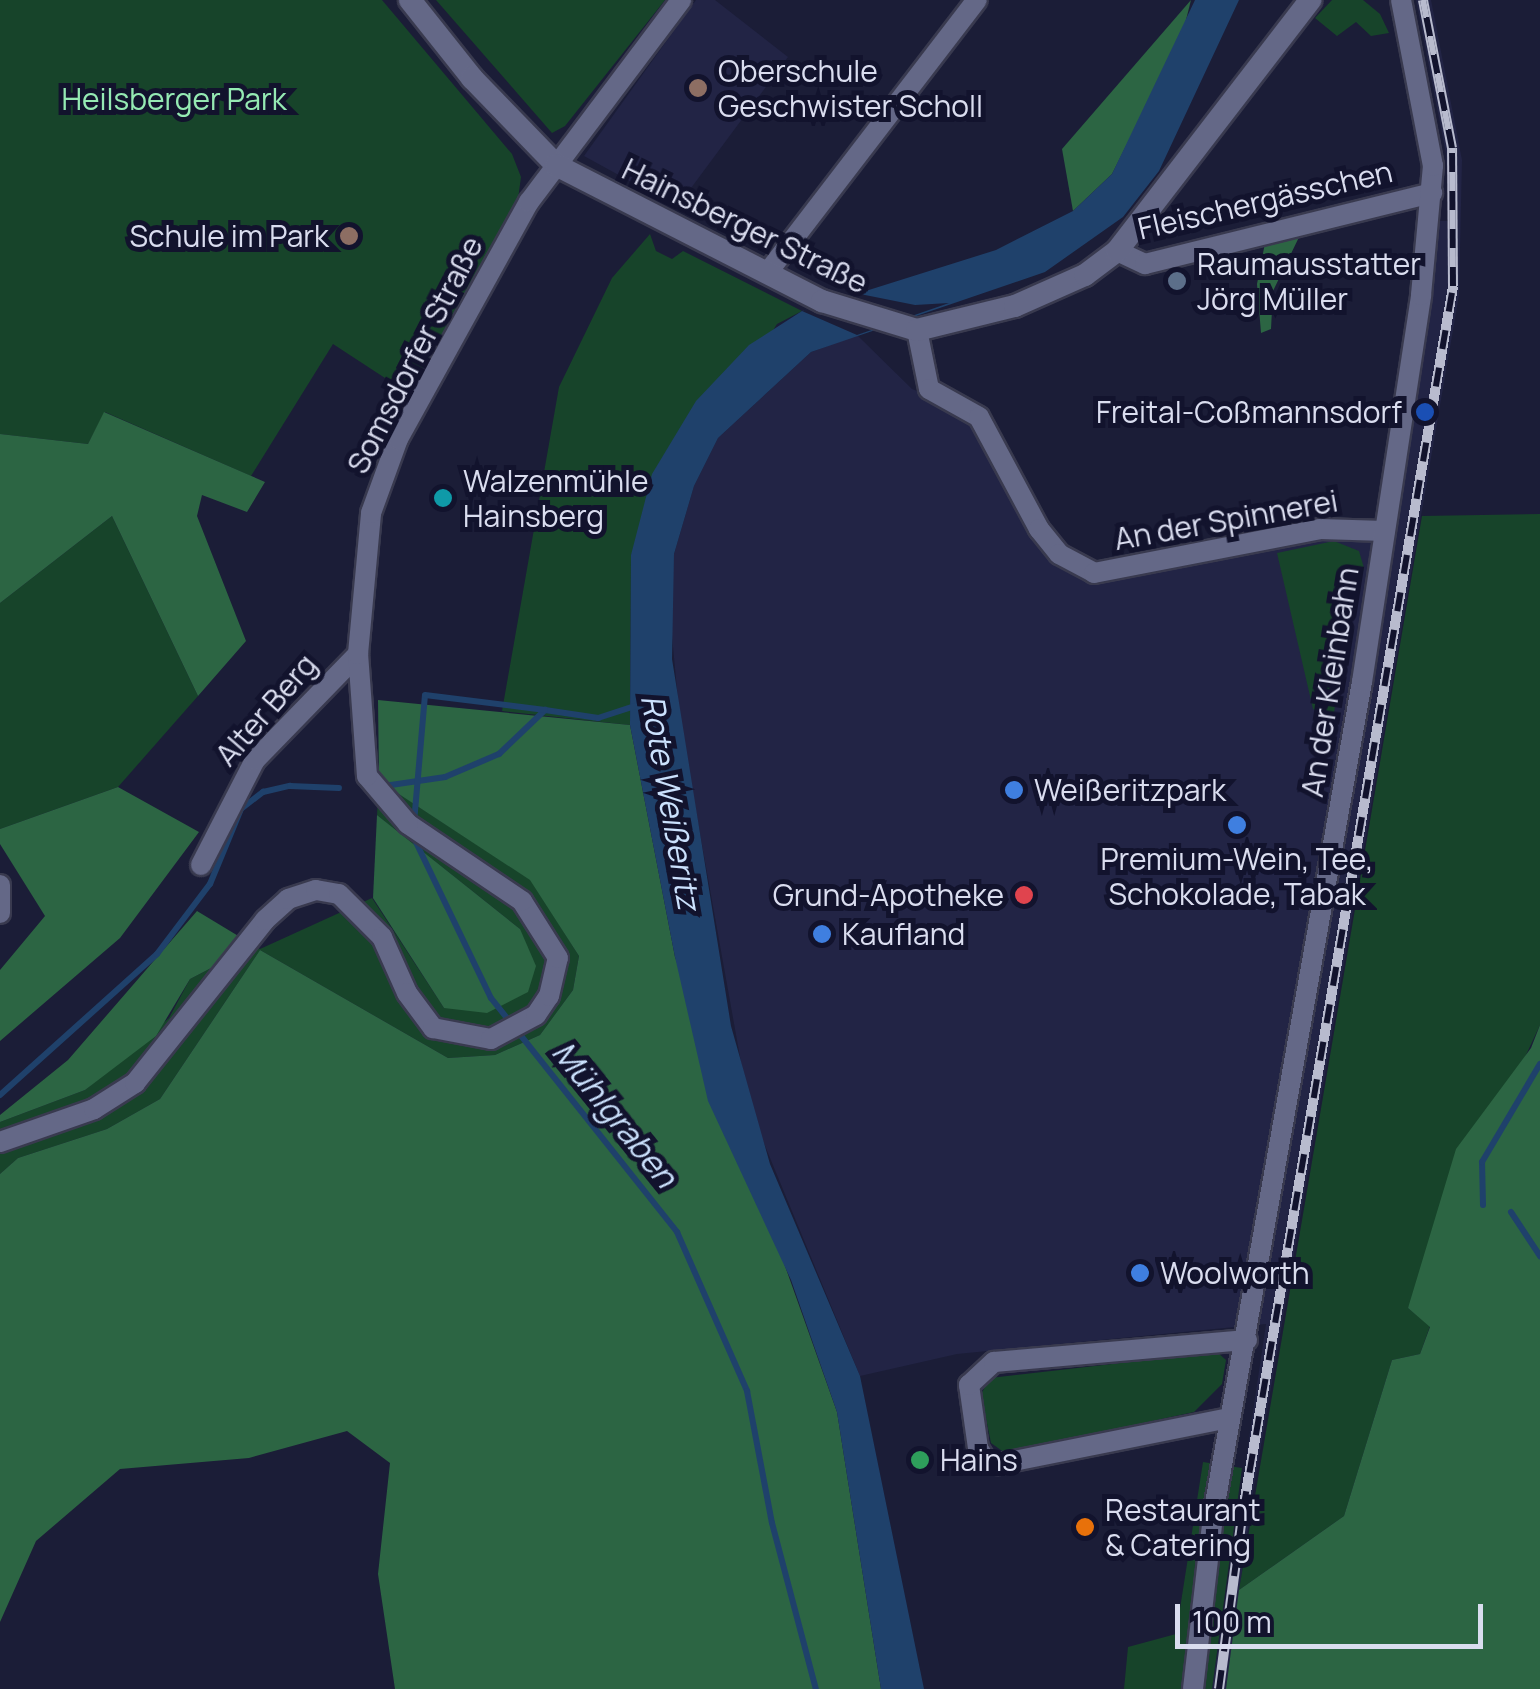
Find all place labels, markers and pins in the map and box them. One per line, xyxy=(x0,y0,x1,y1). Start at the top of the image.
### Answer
place label: Oberschule Geschwister Scholl xyxy=(718,53,983,124)
marker: Oberschule Geschwister Scholl xyxy=(687,77,709,99)
place label: Schule im Park xyxy=(129,218,329,254)
marker: Schule im Park xyxy=(338,225,360,247)
place label: Raumausstatter Jörg Müller xyxy=(1197,246,1421,316)
marker: Raumausstatter Jörg Müller xyxy=(1166,270,1188,292)
place label: Freital-Coßmannsdorf xyxy=(1096,394,1402,430)
marker: Freital-Coßmannsdorf xyxy=(1412,399,1438,425)
place label: Walzenmühle Hainsberg xyxy=(463,463,649,534)
marker: Walzenmühle Hainsberg xyxy=(432,487,454,509)
place label: Weißeritzpark xyxy=(1034,772,1226,808)
marker: Weißeritzpark xyxy=(1003,779,1025,801)
marker: Premium-Wein, Tee, Schokolade, Tabak xyxy=(1226,814,1248,836)
place label: Premium-Wein, Tee, Schokolade, Tabak xyxy=(1100,841,1374,912)
place label: Grund-Apotheke xyxy=(773,877,1004,913)
marker: Grund-Apotheke xyxy=(1013,884,1035,906)
place label: Kaufland xyxy=(842,916,965,952)
marker: Kaufland xyxy=(811,923,833,945)
place label: Woolworth xyxy=(1160,1255,1310,1291)
marker: Woolworth xyxy=(1129,1262,1151,1284)
place label: Hains xyxy=(940,1442,1018,1478)
marker: Hains xyxy=(909,1449,931,1471)
place label: Restaurant & Catering xyxy=(1105,1492,1260,1562)
marker: Restaurant & Catering xyxy=(1074,1516,1096,1538)

